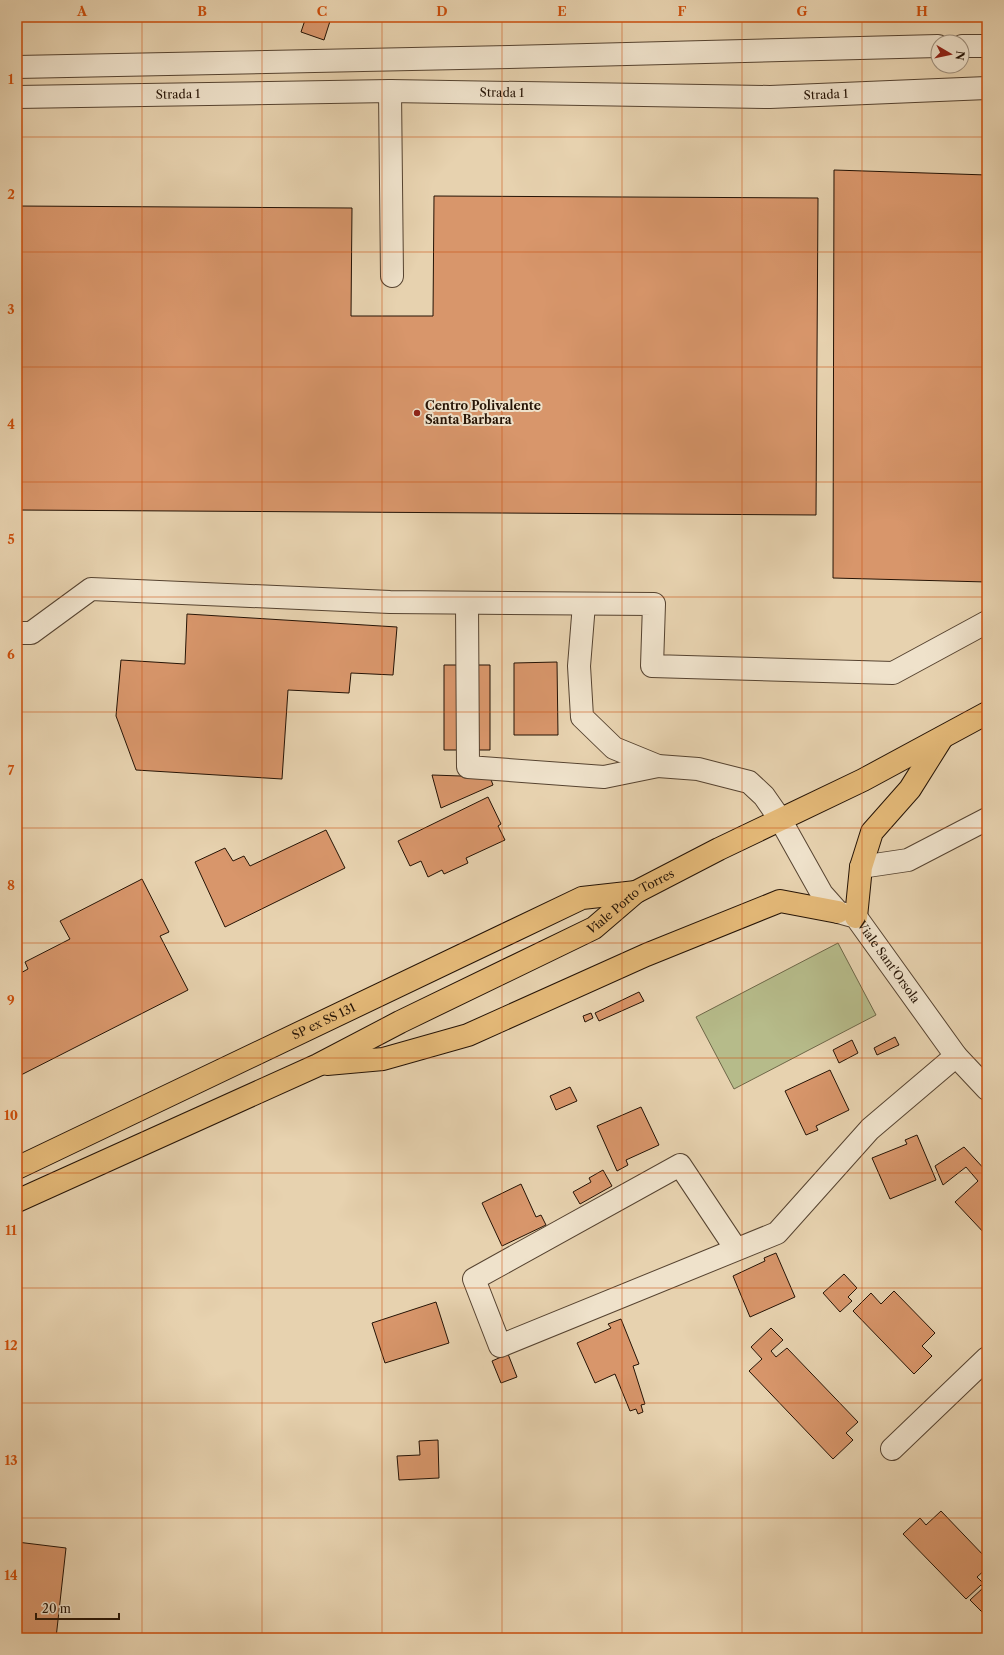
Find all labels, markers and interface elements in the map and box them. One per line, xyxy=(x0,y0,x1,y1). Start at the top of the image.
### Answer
text: A xyxy=(76,3,88,19)
text: B xyxy=(197,3,207,19)
text: C xyxy=(317,3,327,19)
text: D xyxy=(436,3,448,19)
text: E xyxy=(557,3,567,19)
text: F xyxy=(678,3,687,19)
text: G xyxy=(796,3,808,19)
text: H xyxy=(916,3,928,19)
north arrow xyxy=(930,34,970,74)
text: N xyxy=(952,50,968,62)
text: 1 xyxy=(8,71,14,87)
street label: Strada 1 xyxy=(480,84,524,100)
street label: Strada 1 xyxy=(156,86,200,102)
street label: Strada 1 xyxy=(803,86,848,103)
text: 2 xyxy=(7,186,15,202)
text: 3 xyxy=(7,301,15,317)
place label: Centro Polivalente Santa Barbara xyxy=(425,398,541,427)
marker: Centro Polivalente Santa Barbara xyxy=(412,408,422,418)
text: 4 xyxy=(7,416,15,432)
text: 5 xyxy=(7,531,15,547)
text: 6 xyxy=(7,646,15,662)
text: 7 xyxy=(8,762,15,778)
street label: Viale Porto Torres xyxy=(584,866,677,938)
text: 8 xyxy=(7,877,15,893)
street label: Viale Sant'Orsola xyxy=(854,917,924,1006)
text: 9 xyxy=(7,992,15,1008)
street label: SP ex SS 131 xyxy=(289,999,358,1043)
text: 10 xyxy=(4,1107,18,1123)
text: 11 xyxy=(5,1222,17,1238)
text: 12 xyxy=(4,1337,18,1353)
text: 13 xyxy=(4,1452,18,1468)
text: 14 xyxy=(4,1567,18,1583)
scale bar xyxy=(36,1595,119,1621)
text: 20 m xyxy=(42,1601,71,1616)

